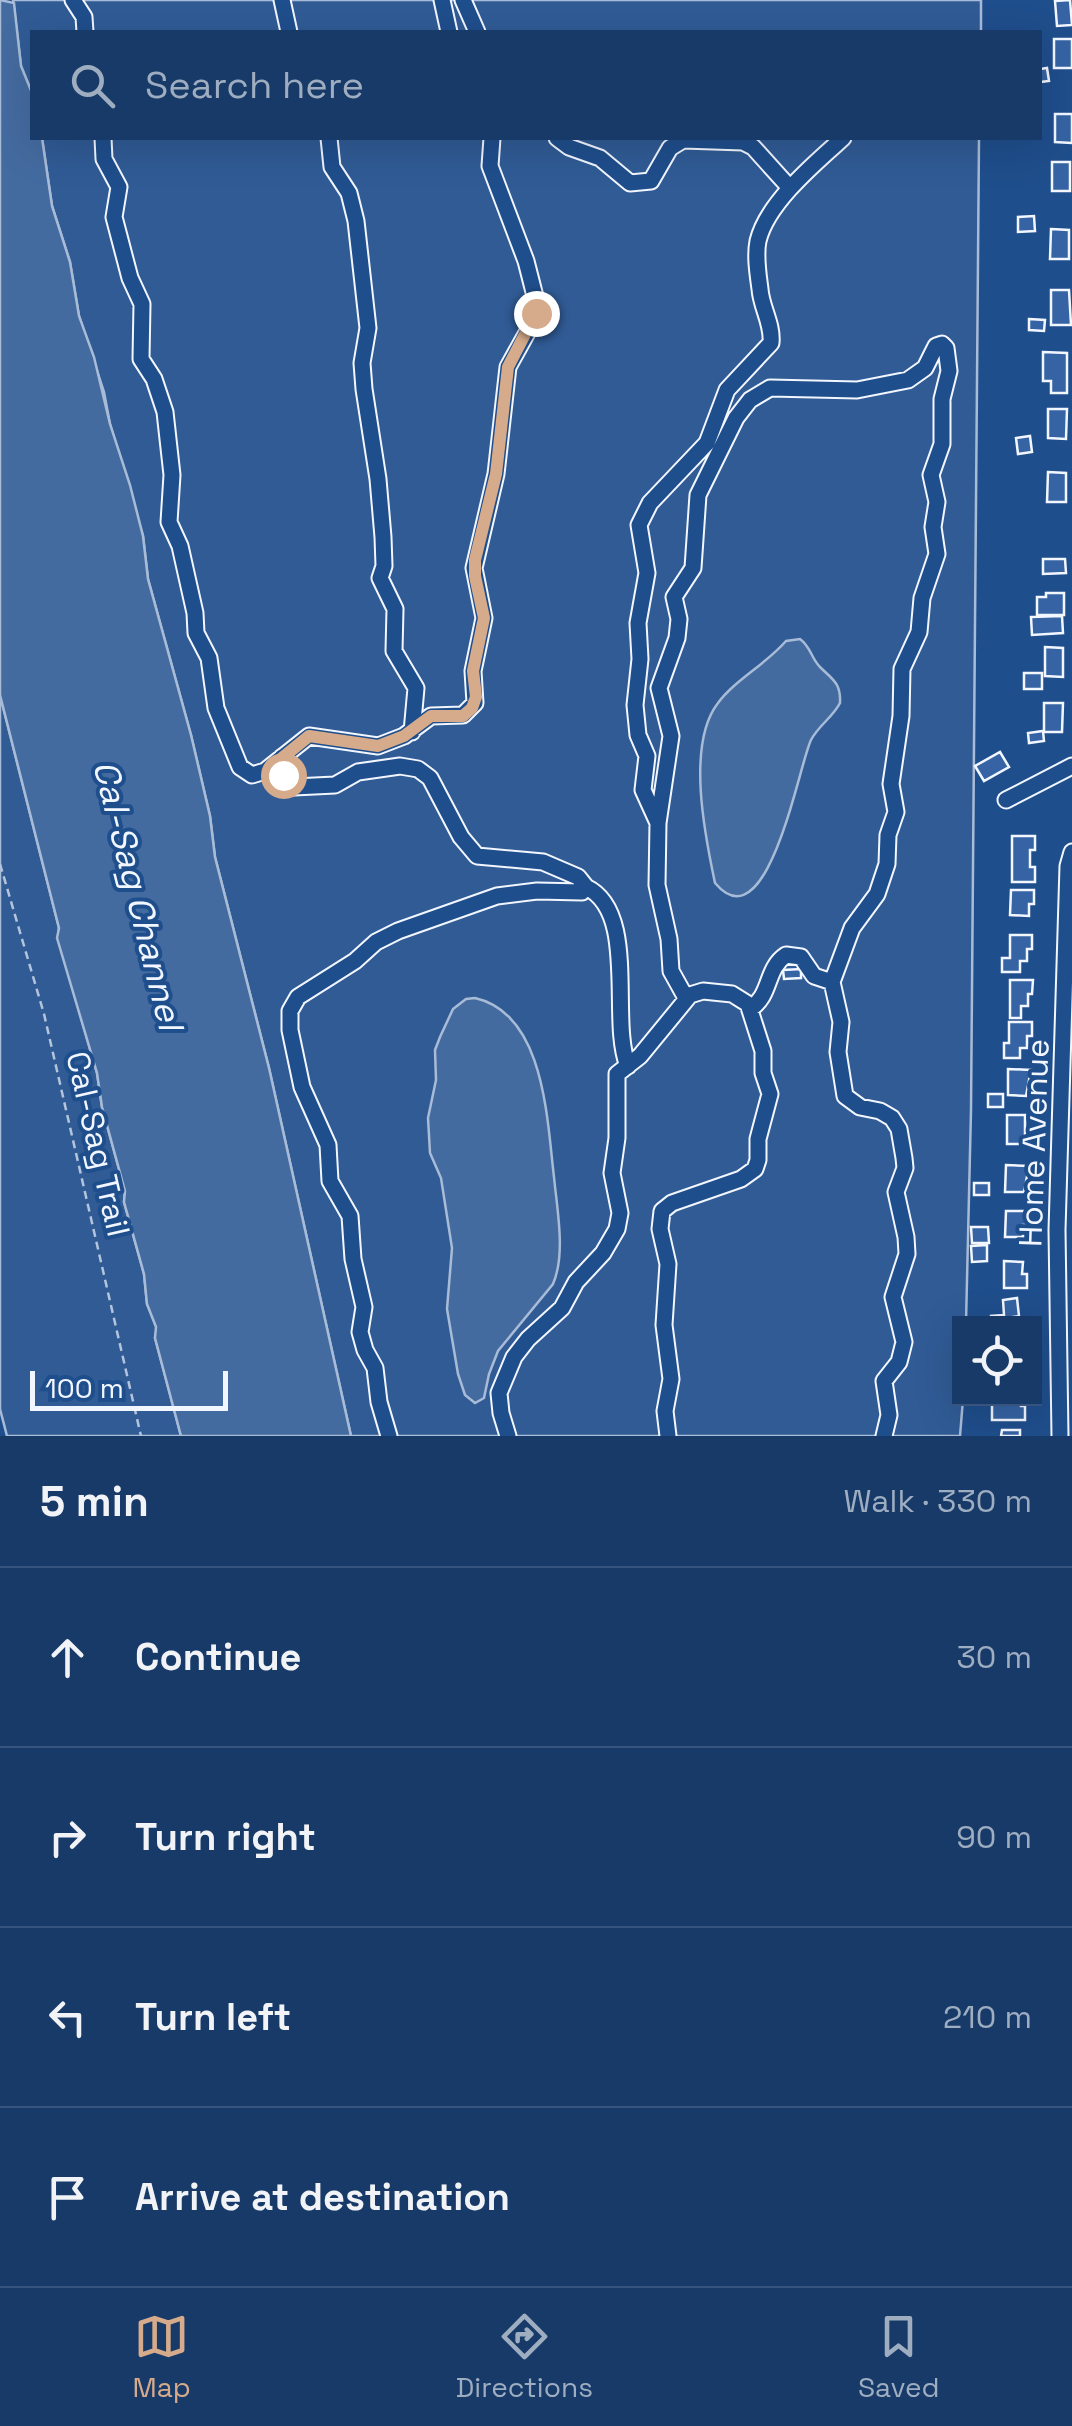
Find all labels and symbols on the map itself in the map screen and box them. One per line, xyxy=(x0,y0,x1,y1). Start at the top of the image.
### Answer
route end xyxy=(514,291,560,337)
route start xyxy=(261,753,307,799)
water label: Cal-Sag Channel xyxy=(83,756,194,1038)
street label: Home Avenue xyxy=(1010,1038,1058,1248)
street label: Cal-Sag Trail xyxy=(57,1047,139,1241)
scale bar xyxy=(30,1366,228,1410)

